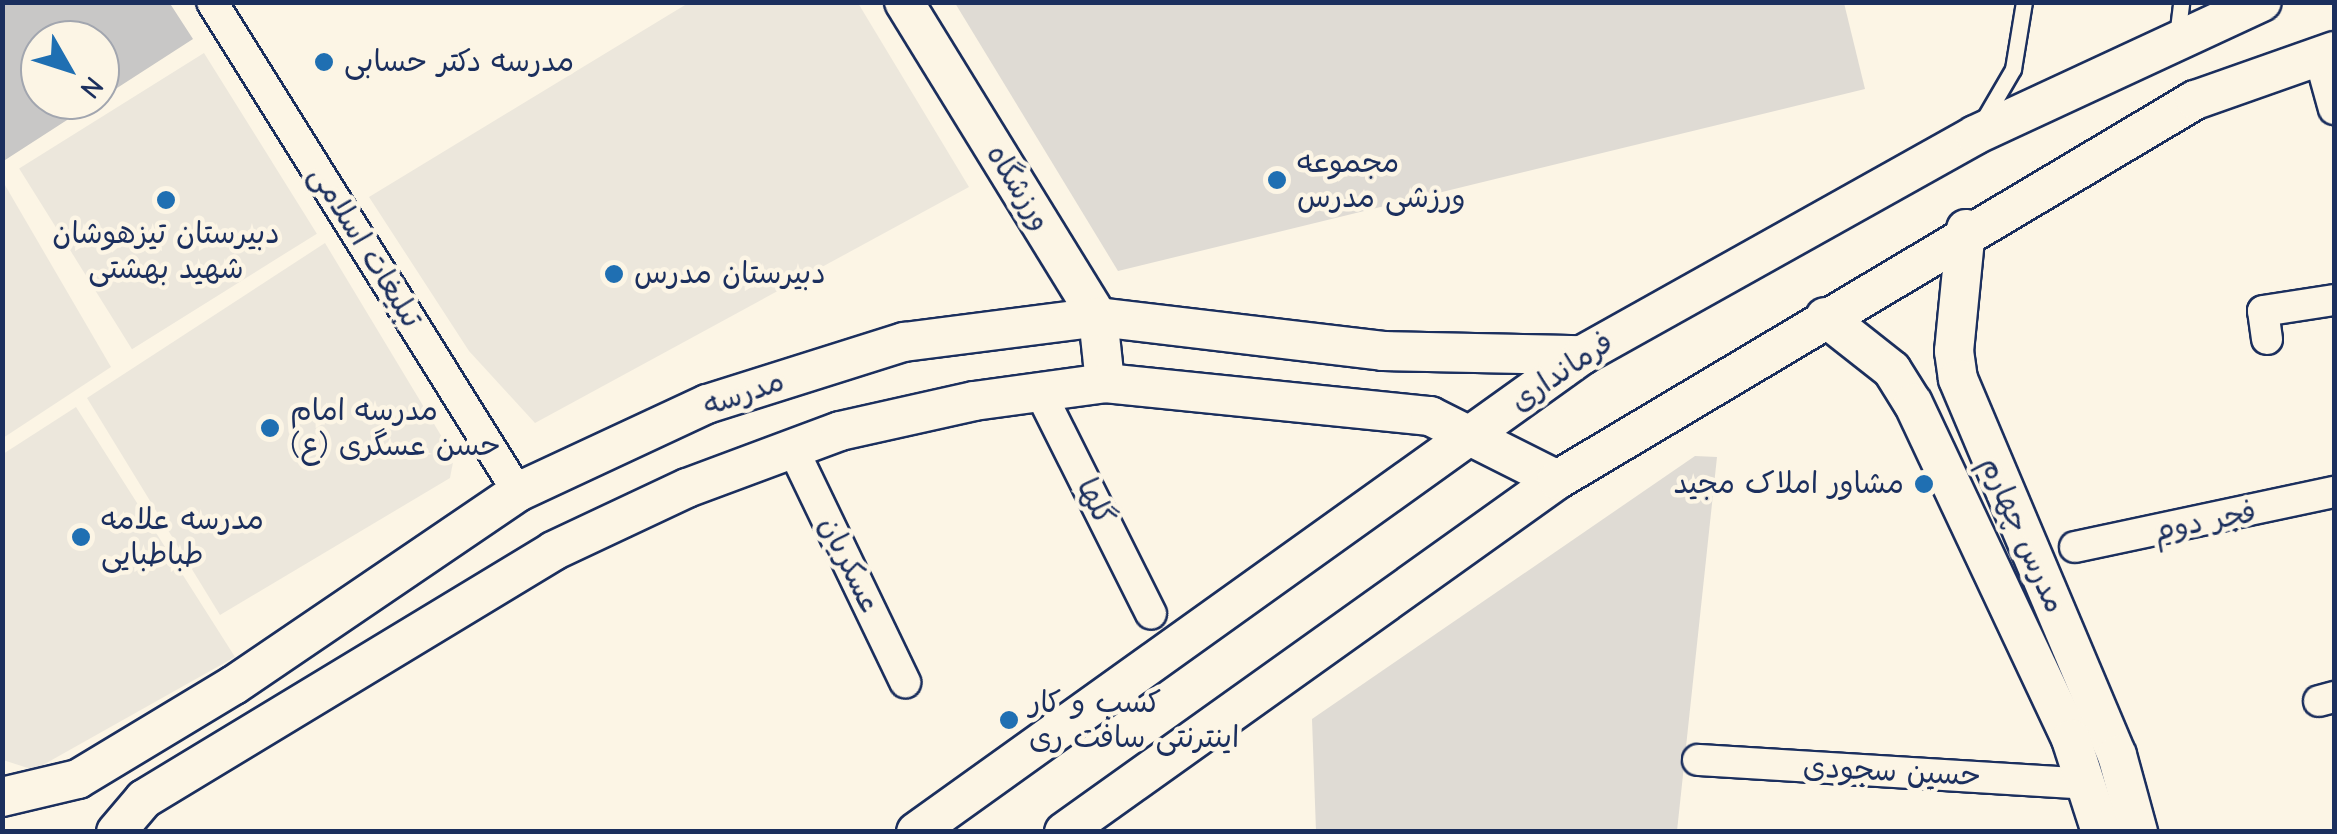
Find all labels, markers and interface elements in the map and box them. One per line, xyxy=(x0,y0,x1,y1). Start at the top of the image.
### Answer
north arrow xyxy=(20,20,120,120)
place label: مدرسه دکتر حسابی xyxy=(344,44,574,80)
marker: مدرسه دکتر حسابی xyxy=(313,51,335,73)
text: N xyxy=(74,70,110,105)
street label: ورزشگاه xyxy=(978,138,1058,238)
place label: مجموعه ورزشی مدرس xyxy=(1297,145,1466,216)
street label: تبلیغات اسلامی xyxy=(301,159,429,335)
marker: مجموعه ورزشی مدرس xyxy=(1266,169,1288,191)
marker: دبیرستان تیزهوشان شهید بهشتی xyxy=(155,189,177,211)
place label: دبیرستان تیزهوشان شهید بهشتی xyxy=(52,216,280,286)
place label: دبیرستان مدرس xyxy=(634,256,826,292)
marker: دبیرستان مدرس xyxy=(603,263,625,285)
street label: فرمانداری xyxy=(1504,325,1620,419)
street label: مدرسه xyxy=(699,363,789,425)
place label: مدرسه امام حسن عسگری (ع) xyxy=(290,393,501,464)
marker: مدرسه امام حسن عسگری (ع) xyxy=(259,417,281,439)
street label: مدرس چهارم xyxy=(1972,451,2072,619)
place label: مشاور املاک مجید xyxy=(1674,466,1904,502)
street label: گلها xyxy=(1068,473,1122,531)
marker: مشاور املاک مجید xyxy=(1913,473,1935,495)
street label: فجر دوم xyxy=(2151,494,2259,550)
place label: مدرسه علامه طباطبایی xyxy=(101,502,264,572)
street label: عسکریان xyxy=(810,511,888,619)
marker: مدرسه علامه طباطبایی xyxy=(70,526,92,548)
place label: کسب و کار اینترنتی سافت ری xyxy=(1029,685,1239,756)
marker: کسب و کار اینترنتی سافت ری xyxy=(998,709,1020,731)
street label: حسین سجودی xyxy=(1802,749,1982,795)

